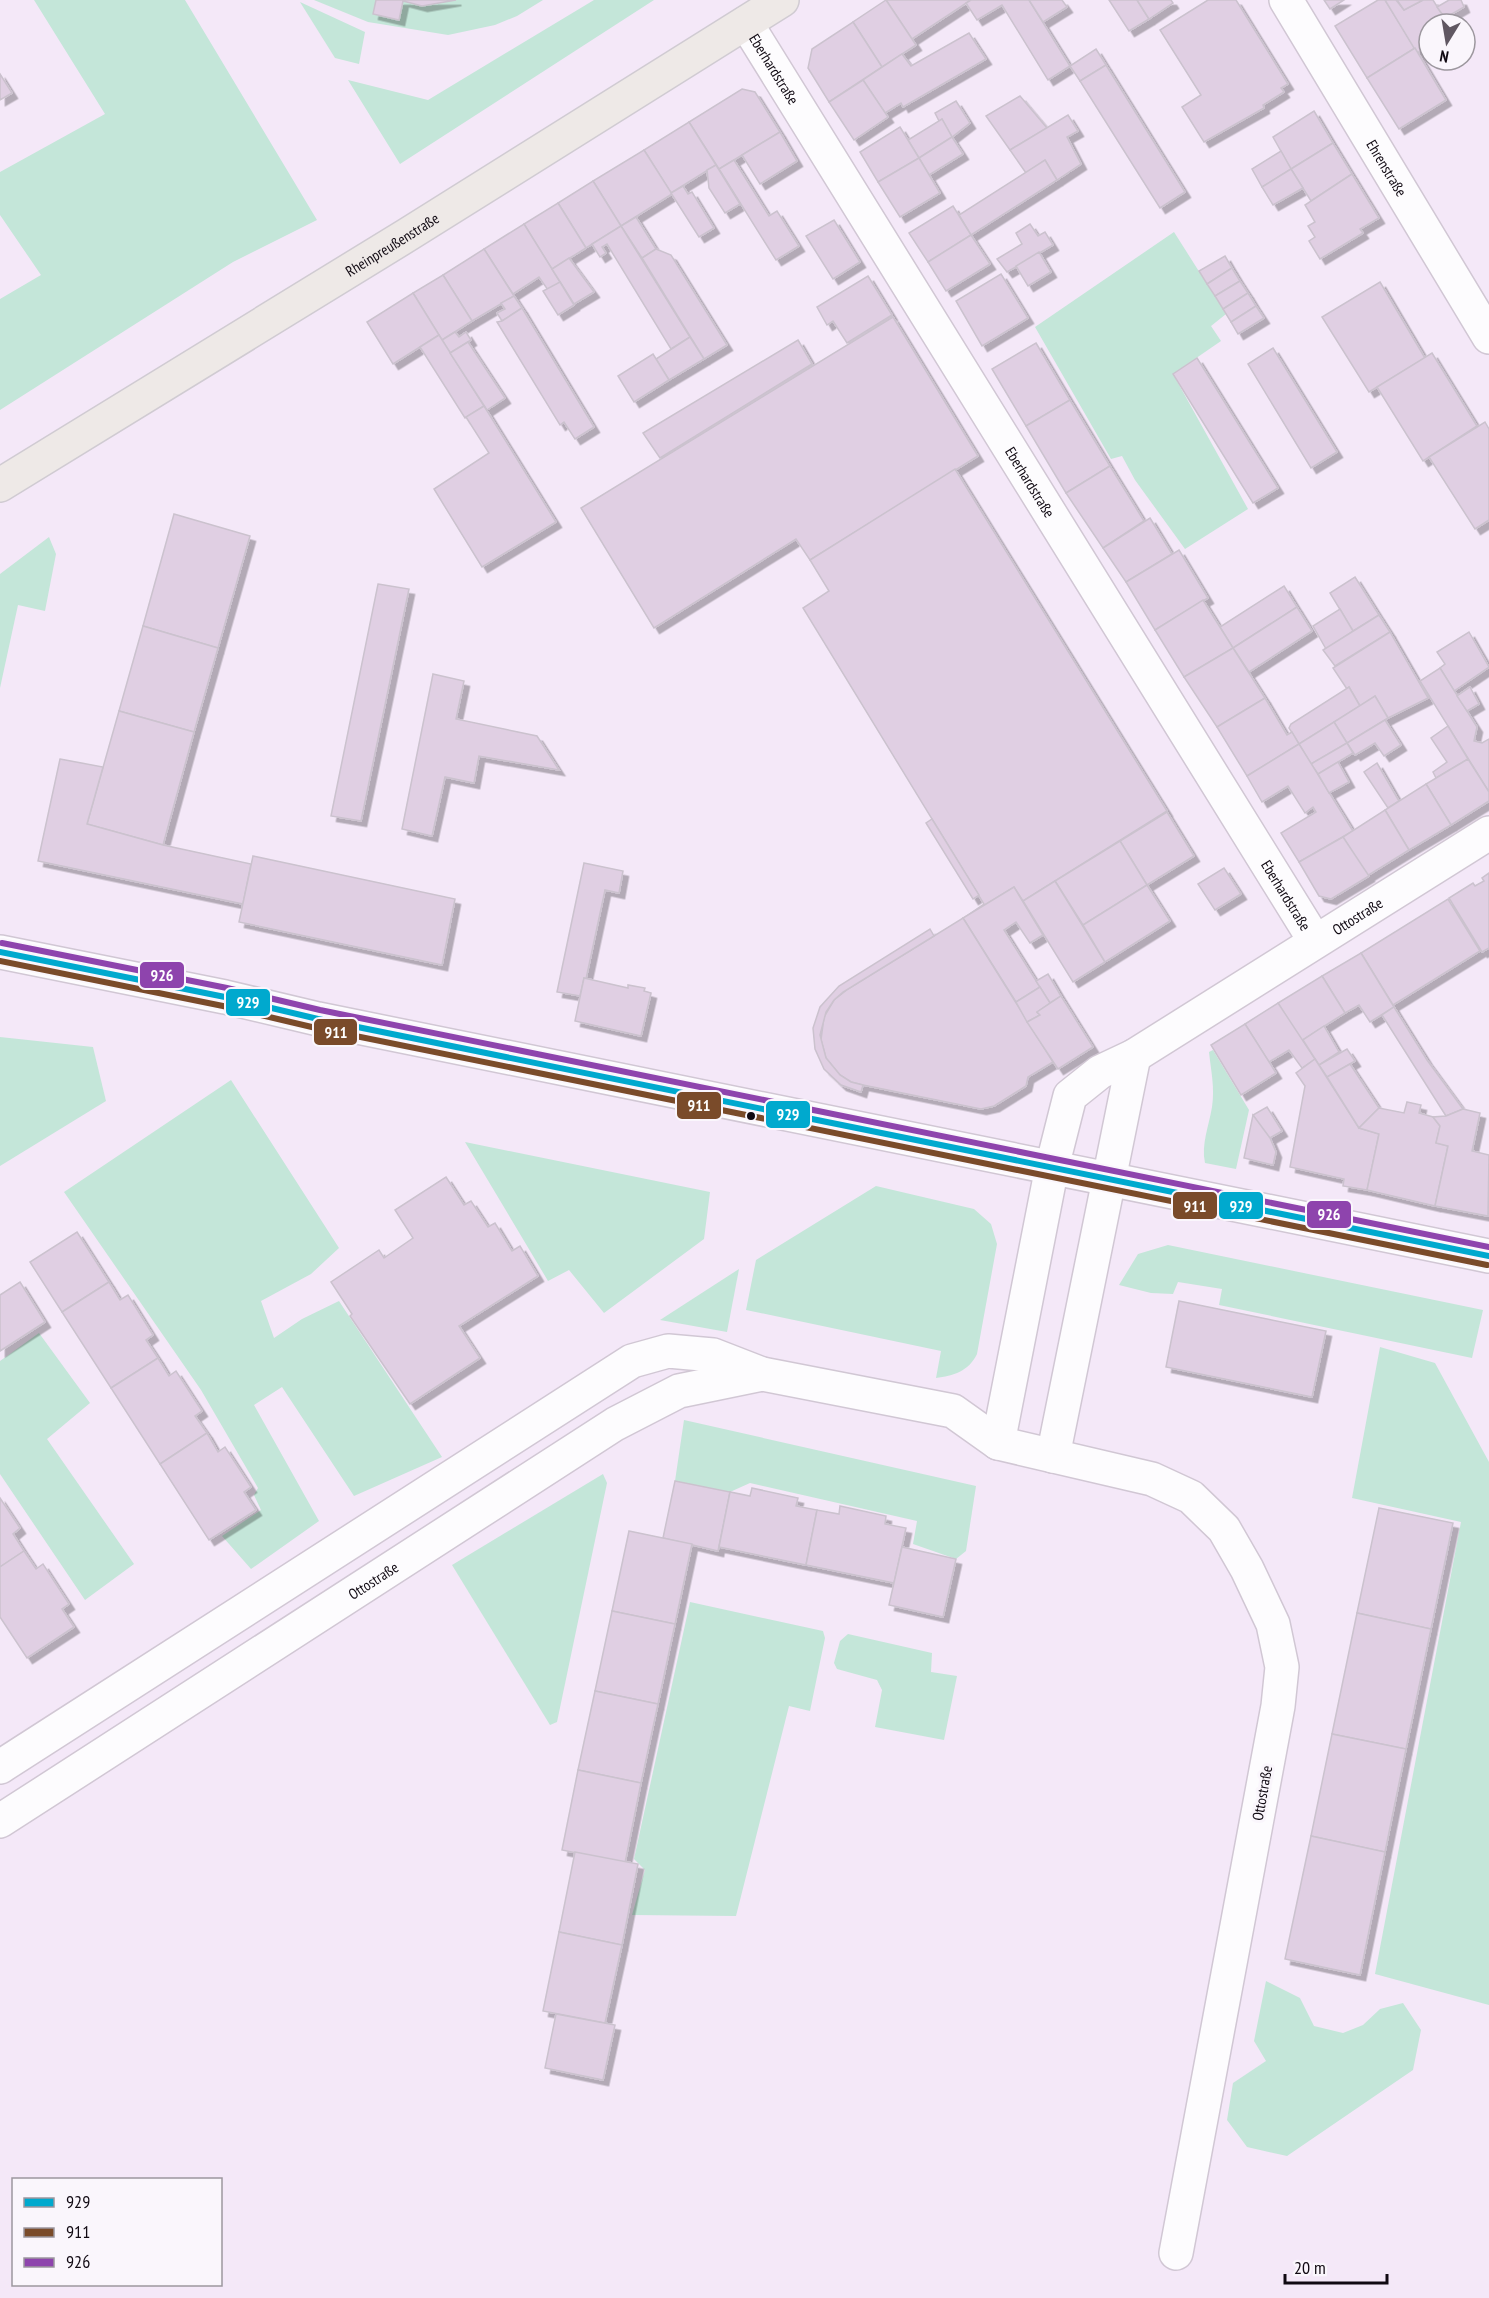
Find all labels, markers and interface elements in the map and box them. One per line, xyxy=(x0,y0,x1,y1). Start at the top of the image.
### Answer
north arrow xyxy=(1417,12,1477,72)
street label: Eberhardstraße xyxy=(745,30,803,108)
text: N xyxy=(1438,46,1450,67)
street label: Ehrenstraße xyxy=(1363,136,1411,200)
street label: Rheinpreußenstraße xyxy=(342,208,442,280)
street label: Eberhardstraße xyxy=(1001,443,1059,521)
street label: Eberhardstraße xyxy=(1258,856,1316,934)
street label: Ottostraße xyxy=(1328,893,1386,939)
line badge: 926 xyxy=(139,961,185,989)
text: 926 xyxy=(151,965,174,985)
line badge: 929 xyxy=(225,988,271,1017)
text: 929 xyxy=(237,992,259,1012)
line badge: 911 xyxy=(313,1018,358,1046)
text: 911 xyxy=(325,1022,347,1042)
line badge: 911 xyxy=(676,1091,722,1120)
text: 911 xyxy=(688,1095,710,1115)
line badge: 929 xyxy=(765,1100,811,1129)
text: 929 xyxy=(777,1104,799,1124)
unlabelled marker xyxy=(745,1110,757,1122)
line badge: 911 xyxy=(1172,1191,1218,1220)
line badge: 929 xyxy=(1218,1191,1264,1220)
text: 911 xyxy=(1184,1196,1206,1216)
text: 929 xyxy=(1230,1196,1252,1216)
line badge: 926 xyxy=(1306,1200,1352,1229)
text: 926 xyxy=(1318,1204,1341,1224)
street label: Ottostraße xyxy=(344,1557,402,1603)
street label: Ottostraße xyxy=(1248,1764,1276,1822)
legend xyxy=(12,2178,222,2286)
text: 929 xyxy=(66,2190,90,2213)
text: 911 xyxy=(66,2220,90,2243)
scale bar xyxy=(1285,2247,1387,2285)
text: 926 xyxy=(66,2250,90,2273)
text: 20 m xyxy=(1294,2256,1326,2279)

